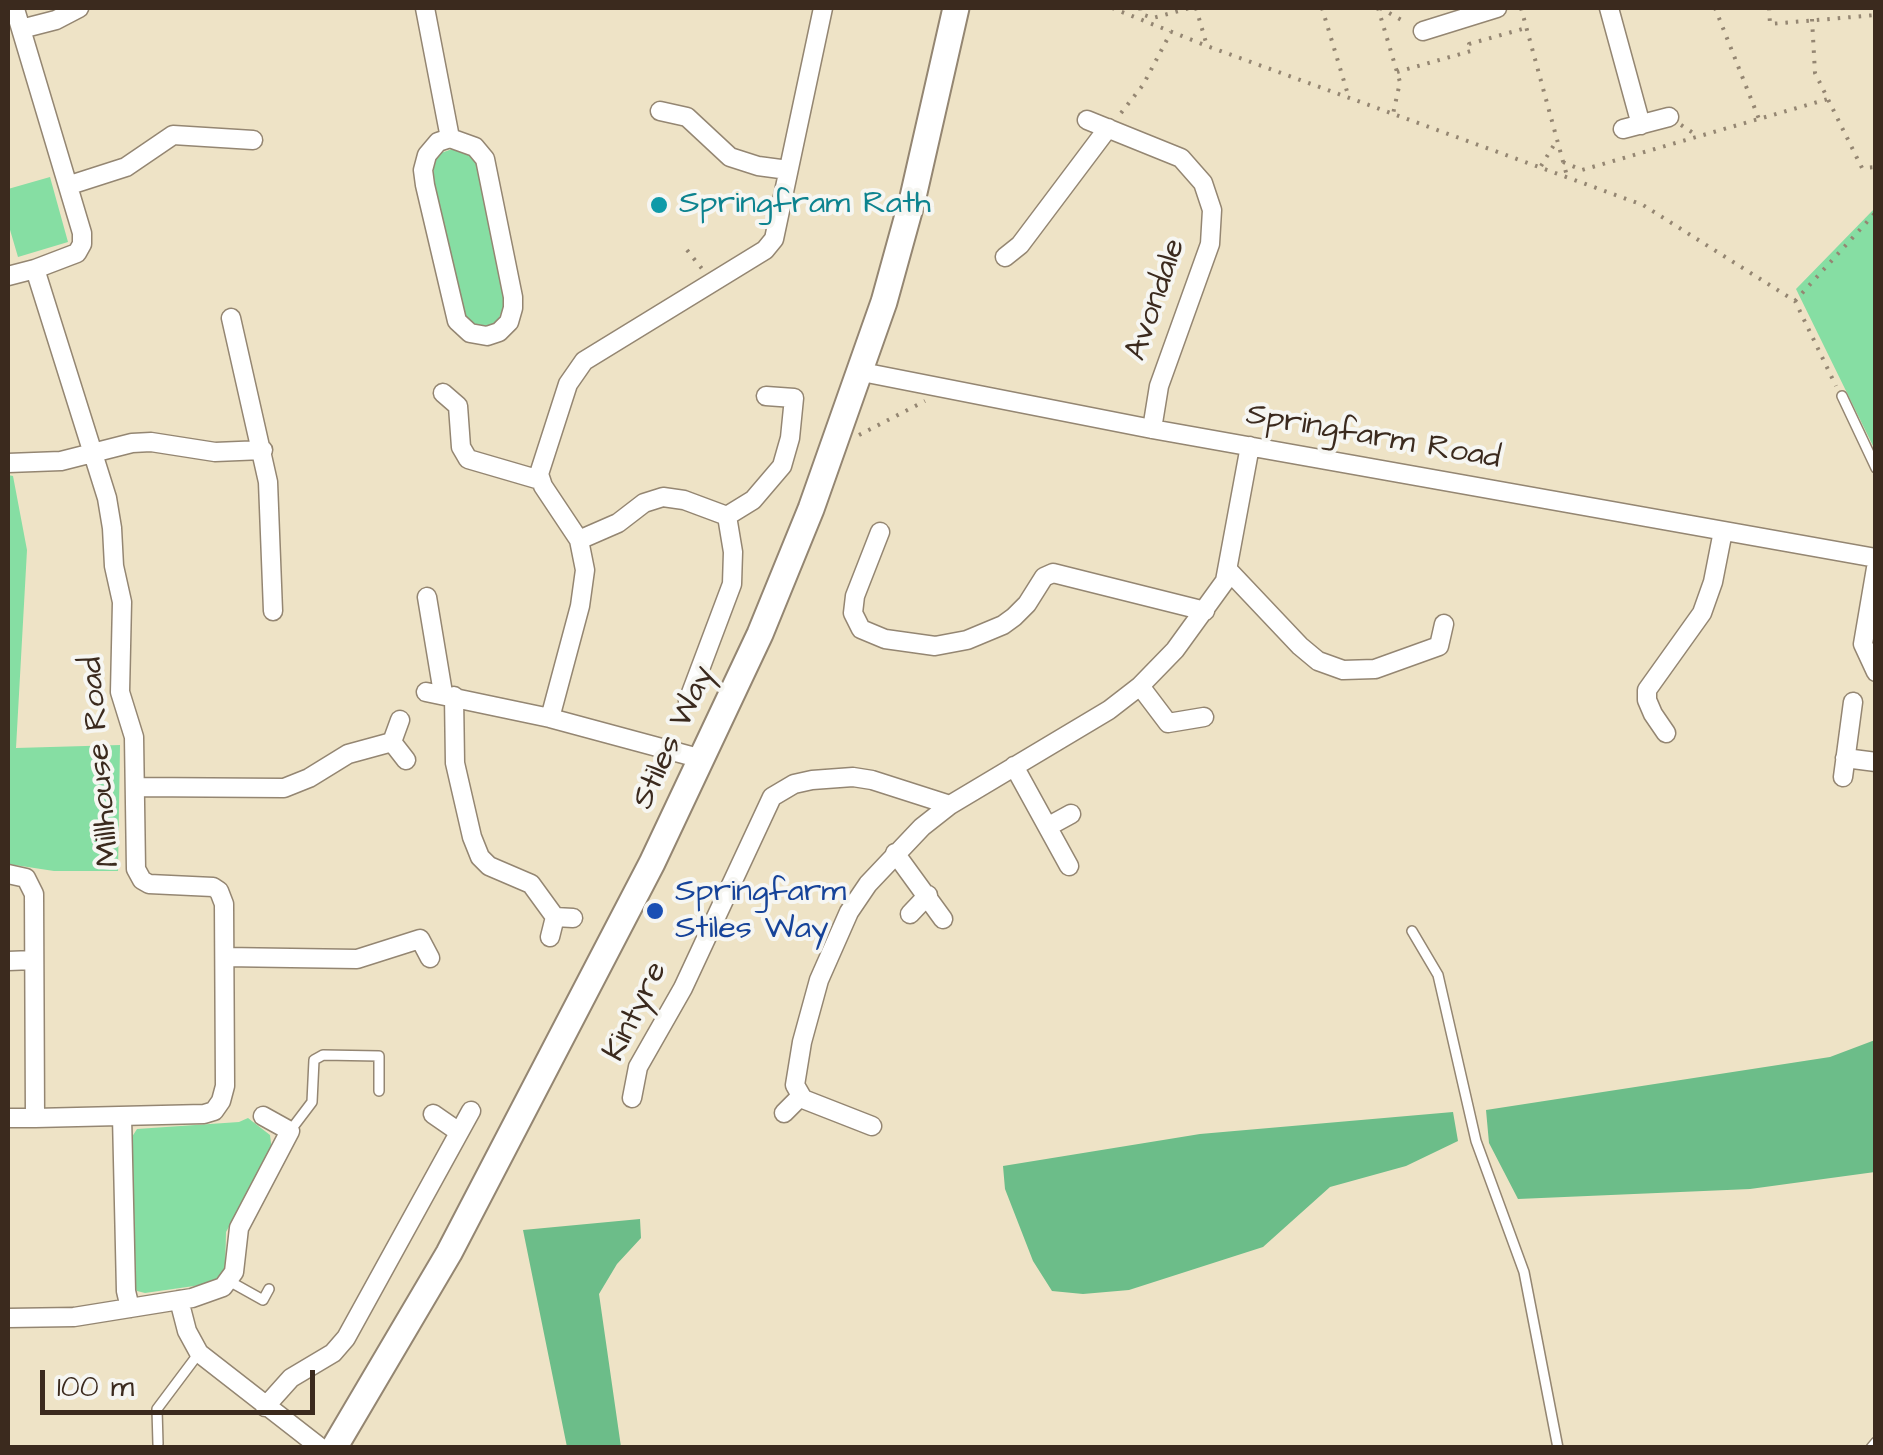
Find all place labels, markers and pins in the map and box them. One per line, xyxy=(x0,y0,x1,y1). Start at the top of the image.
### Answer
place label: Springfram Rath xyxy=(679,186,931,224)
marker: Springfram Rath xyxy=(648,194,670,216)
place label: Springfarm Stiles Way xyxy=(675,874,846,949)
marker: Springfarm Stiles Way xyxy=(644,900,666,922)

